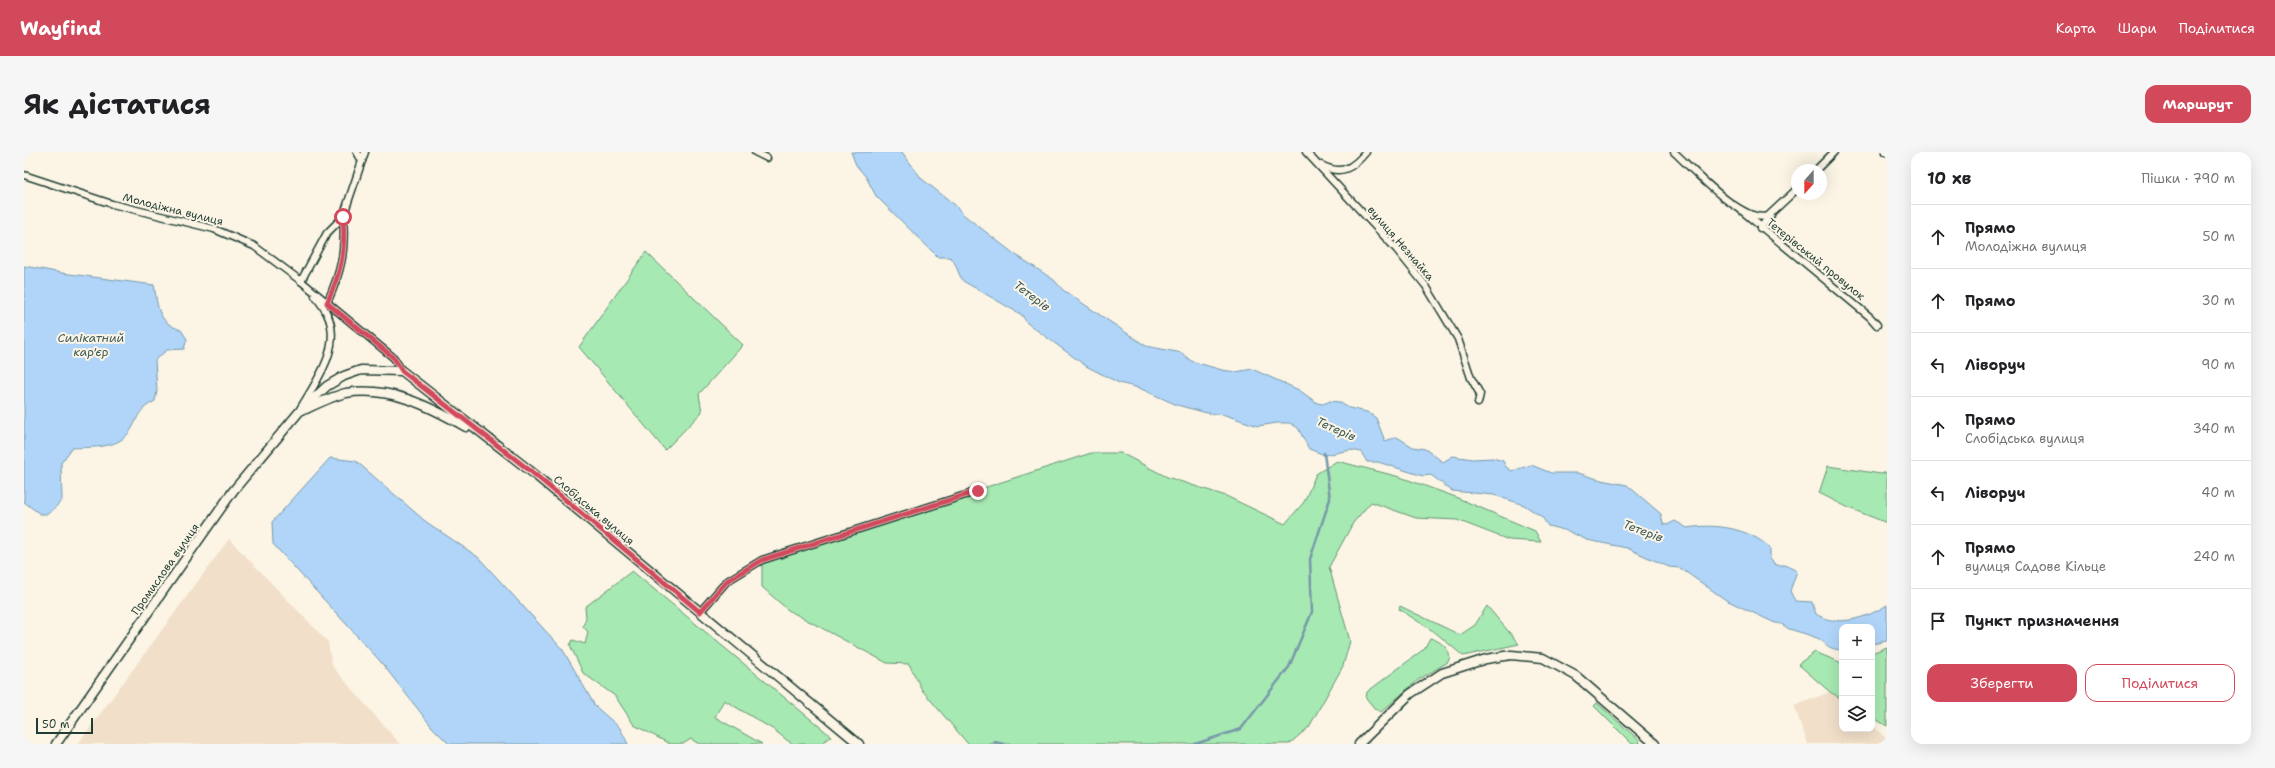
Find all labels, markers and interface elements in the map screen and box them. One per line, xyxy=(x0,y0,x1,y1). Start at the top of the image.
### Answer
text: Wayfind xyxy=(20,16,101,41)
text: Карта xyxy=(2056,19,2096,37)
text: Шари xyxy=(2118,19,2157,37)
text: Поділитися xyxy=(2179,19,2255,37)
text: Як дістатися xyxy=(24,85,211,123)
button: Маршрут xyxy=(2145,85,2251,123)
north arrow xyxy=(1791,164,1827,200)
text: 10 хв xyxy=(1927,167,1971,189)
text: Пішки · 790 m xyxy=(2141,170,2235,187)
street label: Молодіжна вулиця xyxy=(121,190,225,229)
street label: вулиця Незнайка xyxy=(1364,203,1437,284)
route start xyxy=(334,208,352,226)
street label: Тетерівський провулок xyxy=(1763,215,1868,304)
text: Прямо xyxy=(1965,218,2015,238)
icon: ahead xyxy=(1927,226,1949,248)
text: 50 m xyxy=(2202,228,2235,245)
text: Молодіжна вулиця xyxy=(1965,238,2087,255)
water label: Тетерів xyxy=(1011,277,1054,315)
icon: ahead xyxy=(1927,290,1949,312)
text: Прямо xyxy=(1965,291,2015,311)
text: 30 m xyxy=(2201,292,2235,309)
water label: Силікатний кар'єр xyxy=(58,330,124,360)
icon: left xyxy=(1927,354,1949,376)
text: Ліворуч xyxy=(1965,355,2025,375)
text: 90 m xyxy=(2201,356,2235,373)
text: Прямо xyxy=(1965,410,2015,430)
water label: Тетерів xyxy=(1314,413,1359,445)
icon: ahead xyxy=(1927,418,1949,440)
text: 340 m xyxy=(2193,420,2235,437)
text: Слобідська вулиця xyxy=(1965,430,2085,447)
street label: Слобідська вулиця xyxy=(550,472,637,549)
route end xyxy=(969,482,987,500)
icon: left xyxy=(1927,482,1949,504)
text: Ліворуч xyxy=(1965,483,2025,503)
text: 40 m xyxy=(2201,484,2235,501)
water label: Тетерів xyxy=(1621,516,1666,546)
street label: Промислова вулиця xyxy=(128,520,203,618)
text: Прямо xyxy=(1965,538,2015,558)
icon: ahead xyxy=(1927,546,1949,568)
text: 240 m xyxy=(2193,548,2235,565)
text: вулиця Садове Кільце xyxy=(1965,558,2106,575)
icon: arrive xyxy=(1927,610,1949,632)
text: Пункт призначення xyxy=(1965,611,2120,631)
map controls xyxy=(1839,624,1875,732)
button: + xyxy=(1839,624,1875,660)
button: − xyxy=(1839,660,1875,696)
button: Зберегти xyxy=(1927,664,2077,702)
button: Поділитися xyxy=(2085,664,2235,702)
button: layers xyxy=(1839,696,1875,732)
scale bar xyxy=(36,716,93,735)
text: 50 m xyxy=(42,717,70,732)

